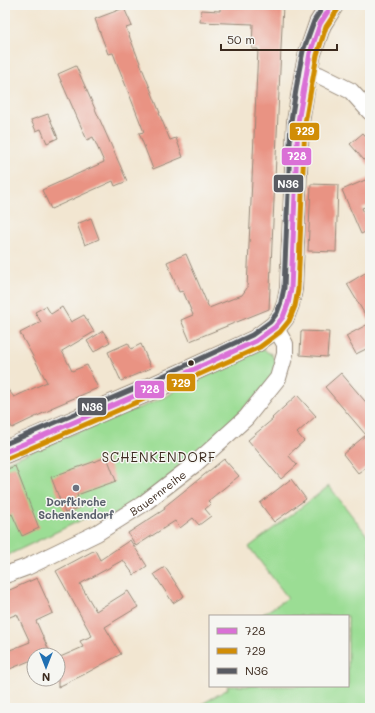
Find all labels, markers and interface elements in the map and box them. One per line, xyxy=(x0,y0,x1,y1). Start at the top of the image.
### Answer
scale bar xyxy=(221,26,337,52)
text: 50 m xyxy=(227,31,255,47)
line badge: 729 xyxy=(289,122,320,141)
text: 729 xyxy=(296,123,315,138)
line badge: 728 xyxy=(281,147,312,166)
text: 728 xyxy=(287,148,307,163)
line badge: N36 xyxy=(273,174,304,193)
text: N36 xyxy=(277,176,299,191)
unlabelled marker xyxy=(186,358,196,368)
line badge: 729 xyxy=(166,373,196,392)
text: 729 xyxy=(172,375,191,390)
line badge: 728 xyxy=(134,380,165,399)
text: 728 xyxy=(140,381,160,396)
line badge: N36 xyxy=(77,397,107,416)
text: N36 xyxy=(81,399,103,414)
district label: SCHENKENDORF xyxy=(102,448,216,465)
street label: Bauernreihe xyxy=(126,466,189,518)
marker: Dorfkirche Schenkendorf xyxy=(71,483,81,493)
place label: Dorfkirche Schenkendorf xyxy=(38,494,114,522)
legend xyxy=(209,615,349,687)
text: 728 xyxy=(245,622,266,638)
text: 729 xyxy=(245,642,265,658)
north arrow xyxy=(26,647,66,687)
text: N36 xyxy=(245,662,268,678)
text: N xyxy=(42,670,50,685)

